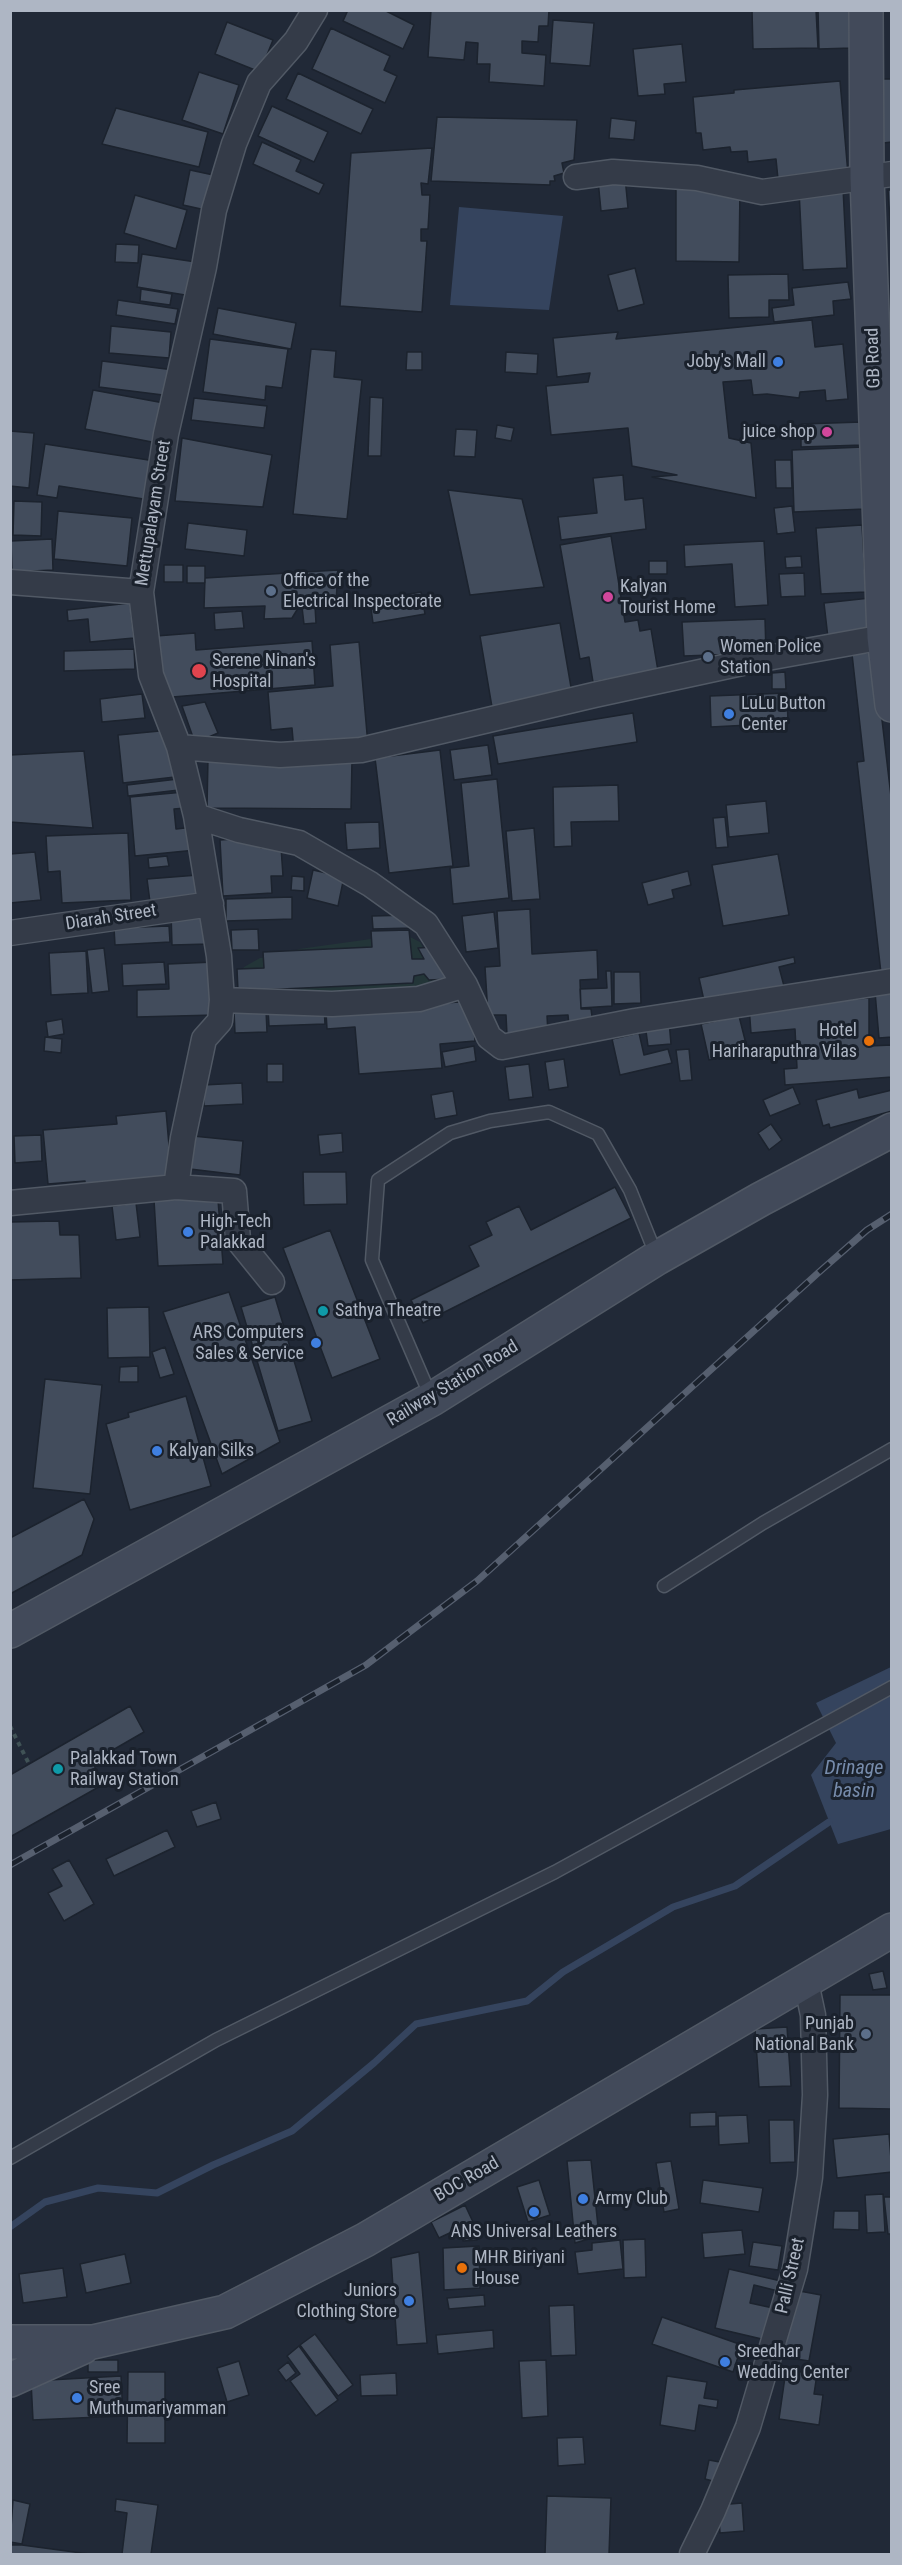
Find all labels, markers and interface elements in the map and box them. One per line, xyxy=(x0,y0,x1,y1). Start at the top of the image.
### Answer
street label: GB Road xyxy=(862,327,886,389)
place label: Joby's Mall xyxy=(687,351,766,373)
marker: Joby's Mall xyxy=(771,355,785,369)
place label: juice shop xyxy=(742,421,815,443)
marker: juice shop xyxy=(820,425,834,439)
street label: Mettupalayam Street xyxy=(132,439,176,587)
place label: Office of the Electrical Inspectorate xyxy=(283,570,442,612)
place label: Kalyan Tourist Home xyxy=(620,576,716,618)
marker: Office of the Electrical Inspectorate xyxy=(264,584,278,598)
marker: Kalyan Tourist Home xyxy=(601,590,615,604)
place label: Women Police Station xyxy=(720,636,821,678)
place label: Serene Ninan's Hospital xyxy=(212,650,316,692)
marker: Women Police Station xyxy=(701,650,715,664)
marker: Serene Ninan's Hospital xyxy=(190,662,208,680)
place label: LuLu Button Center xyxy=(741,693,826,736)
marker: LuLu Button Center xyxy=(722,707,736,721)
street label: Diarah Street xyxy=(64,900,158,936)
place label: Hotel Hariharaputhra Vilas xyxy=(712,1020,857,1062)
marker: Hotel Hariharaputhra Vilas xyxy=(862,1034,876,1048)
place label: High-Tech Palakkad xyxy=(200,1211,271,1254)
marker: High-Tech Palakkad xyxy=(181,1225,195,1239)
place label: Sathya Theatre xyxy=(335,1300,441,1322)
marker: Sathya Theatre xyxy=(316,1304,330,1318)
place label: ARS Computers Sales & Service xyxy=(193,1322,304,1364)
marker: ARS Computers Sales & Service xyxy=(309,1336,323,1350)
street label: Railway Station Road xyxy=(384,1336,522,1432)
place label: Kalyan Silks xyxy=(169,1440,254,1462)
marker: Kalyan Silks xyxy=(150,1444,164,1458)
place label: Palakkad Town Railway Station xyxy=(70,1748,179,1790)
water label: Drinage basin xyxy=(825,1757,883,1804)
marker: Palakkad Town Railway Station xyxy=(51,1762,65,1776)
place label: Punjab National Bank xyxy=(755,2013,854,2056)
marker: Punjab National Bank xyxy=(859,2027,873,2041)
street label: BOC Road xyxy=(431,2153,503,2207)
place label: Army Club xyxy=(595,2188,668,2210)
marker: Army Club xyxy=(576,2192,590,2206)
marker: ANS Universal Leathers xyxy=(527,2205,541,2219)
place label: ANS Universal Leathers xyxy=(451,2221,617,2243)
street label: Palli Street xyxy=(772,2236,810,2316)
place label: MHR Biriyani House xyxy=(474,2247,565,2290)
marker: MHR Biriyani House xyxy=(455,2261,469,2275)
place label: Juniors Clothing Store xyxy=(296,2280,397,2322)
marker: Juniors Clothing Store xyxy=(402,2294,416,2308)
place label: Sreedhar Wedding Center xyxy=(737,2341,849,2384)
marker: Sreedhar Wedding Center xyxy=(718,2355,732,2369)
place label: Sree Muthumariyamman xyxy=(89,2377,226,2420)
marker: Sree Muthumariyamman xyxy=(70,2391,84,2405)

